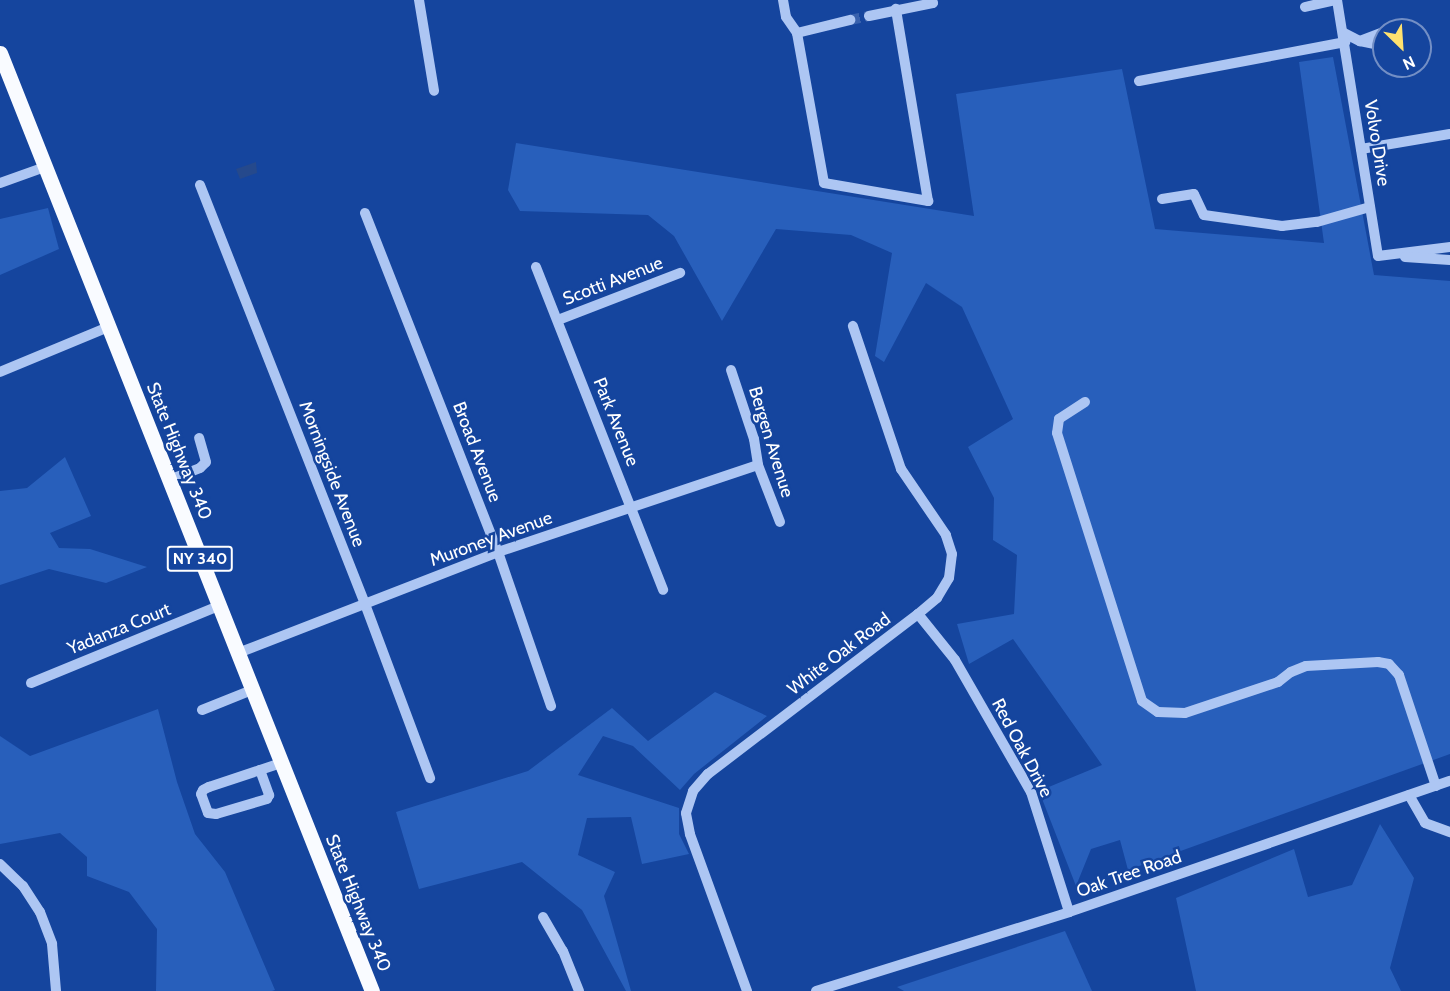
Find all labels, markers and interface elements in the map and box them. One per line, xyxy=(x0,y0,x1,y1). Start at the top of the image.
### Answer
north arrow xyxy=(1372,18,1432,78)
text: N xyxy=(1400,52,1418,74)
street label: Volvo Drive xyxy=(1360,98,1394,188)
street label: Scotti Avenue xyxy=(560,252,666,310)
street label: Park Avenue xyxy=(588,375,644,469)
street label: State Highway 340 xyxy=(142,379,216,523)
street label: Bergen Avenue xyxy=(744,384,798,500)
street label: Morningside Avenue xyxy=(294,398,370,550)
street label: Broad Avenue xyxy=(448,399,506,505)
street label: Muroney Avenue xyxy=(427,507,555,571)
road number: NY 340 xyxy=(166,546,234,572)
street label: Yadanza Court xyxy=(64,598,174,660)
street label: White Oak Road xyxy=(783,608,895,700)
street label: Red Oak Drive xyxy=(987,695,1057,801)
street label: State Highway 340 xyxy=(321,831,395,975)
street label: Oak Tree Road xyxy=(1074,846,1184,902)

